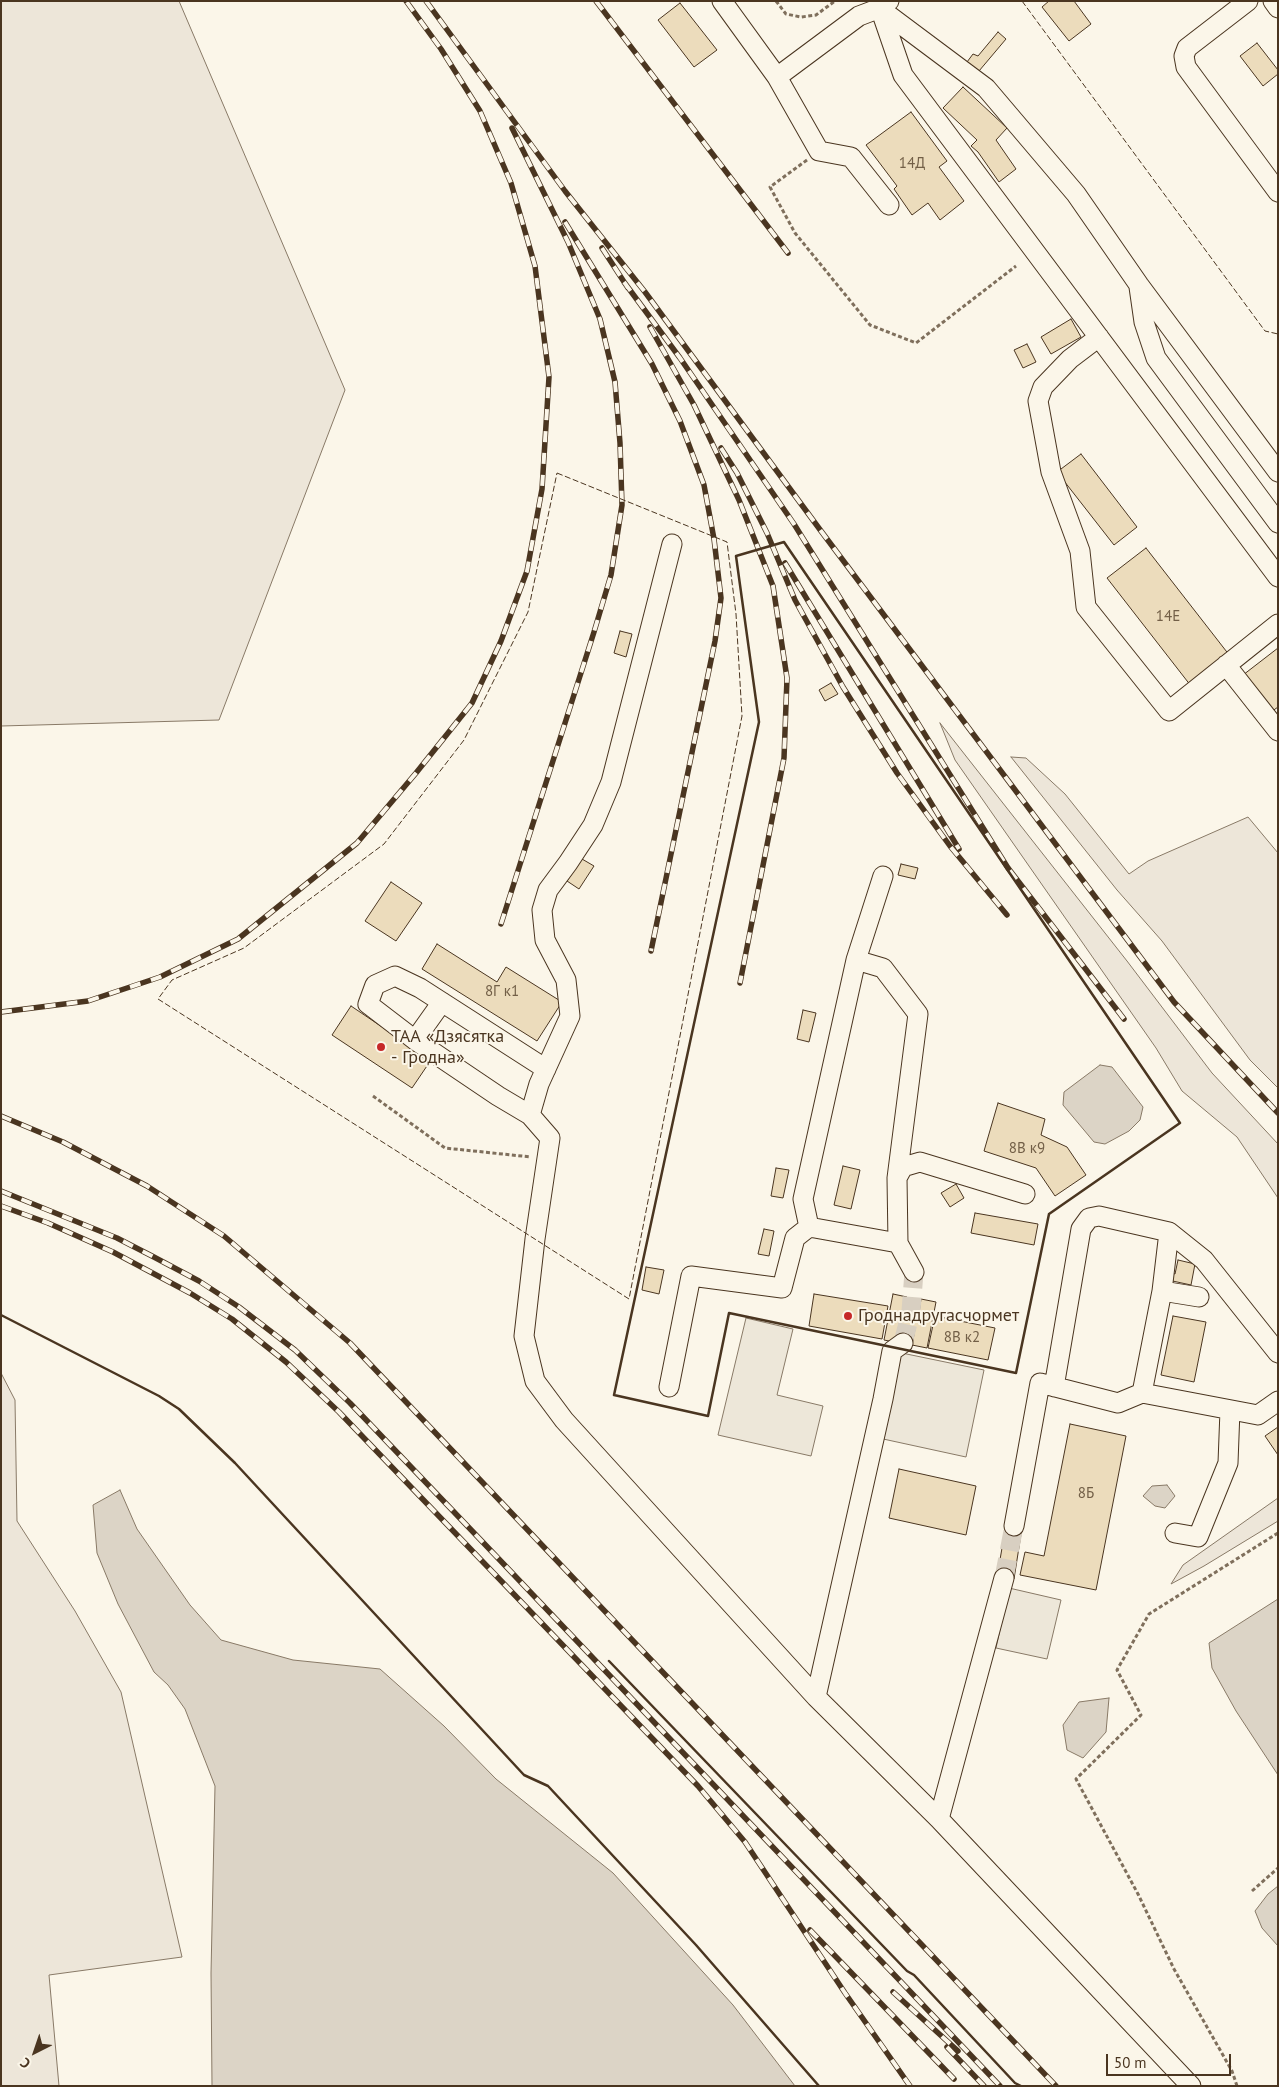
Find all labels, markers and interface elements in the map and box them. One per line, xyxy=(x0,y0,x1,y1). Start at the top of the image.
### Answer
house number: 14Д xyxy=(899,155,925,173)
house number: 14Е xyxy=(1156,608,1180,626)
house number: 8Г к1 xyxy=(485,983,519,1001)
place label: ТАА «Дзясятка - Гродна» xyxy=(391,1026,504,1068)
marker: ТАА «Дзясятка - Гродна» xyxy=(375,1041,387,1053)
house number: 8В к9 xyxy=(1009,1140,1045,1158)
place label: Гроднадругасчормет xyxy=(858,1305,1019,1327)
marker: Гроднадругасчормет xyxy=(842,1310,854,1322)
house number: 8В к2 xyxy=(944,1329,980,1347)
house number: 8Б xyxy=(1078,1485,1094,1503)
north arrow xyxy=(10,2027,60,2077)
scale bar xyxy=(1109,2044,1234,2076)
text: 50 m xyxy=(1114,2053,1147,2072)
text: С xyxy=(16,2054,34,2073)

